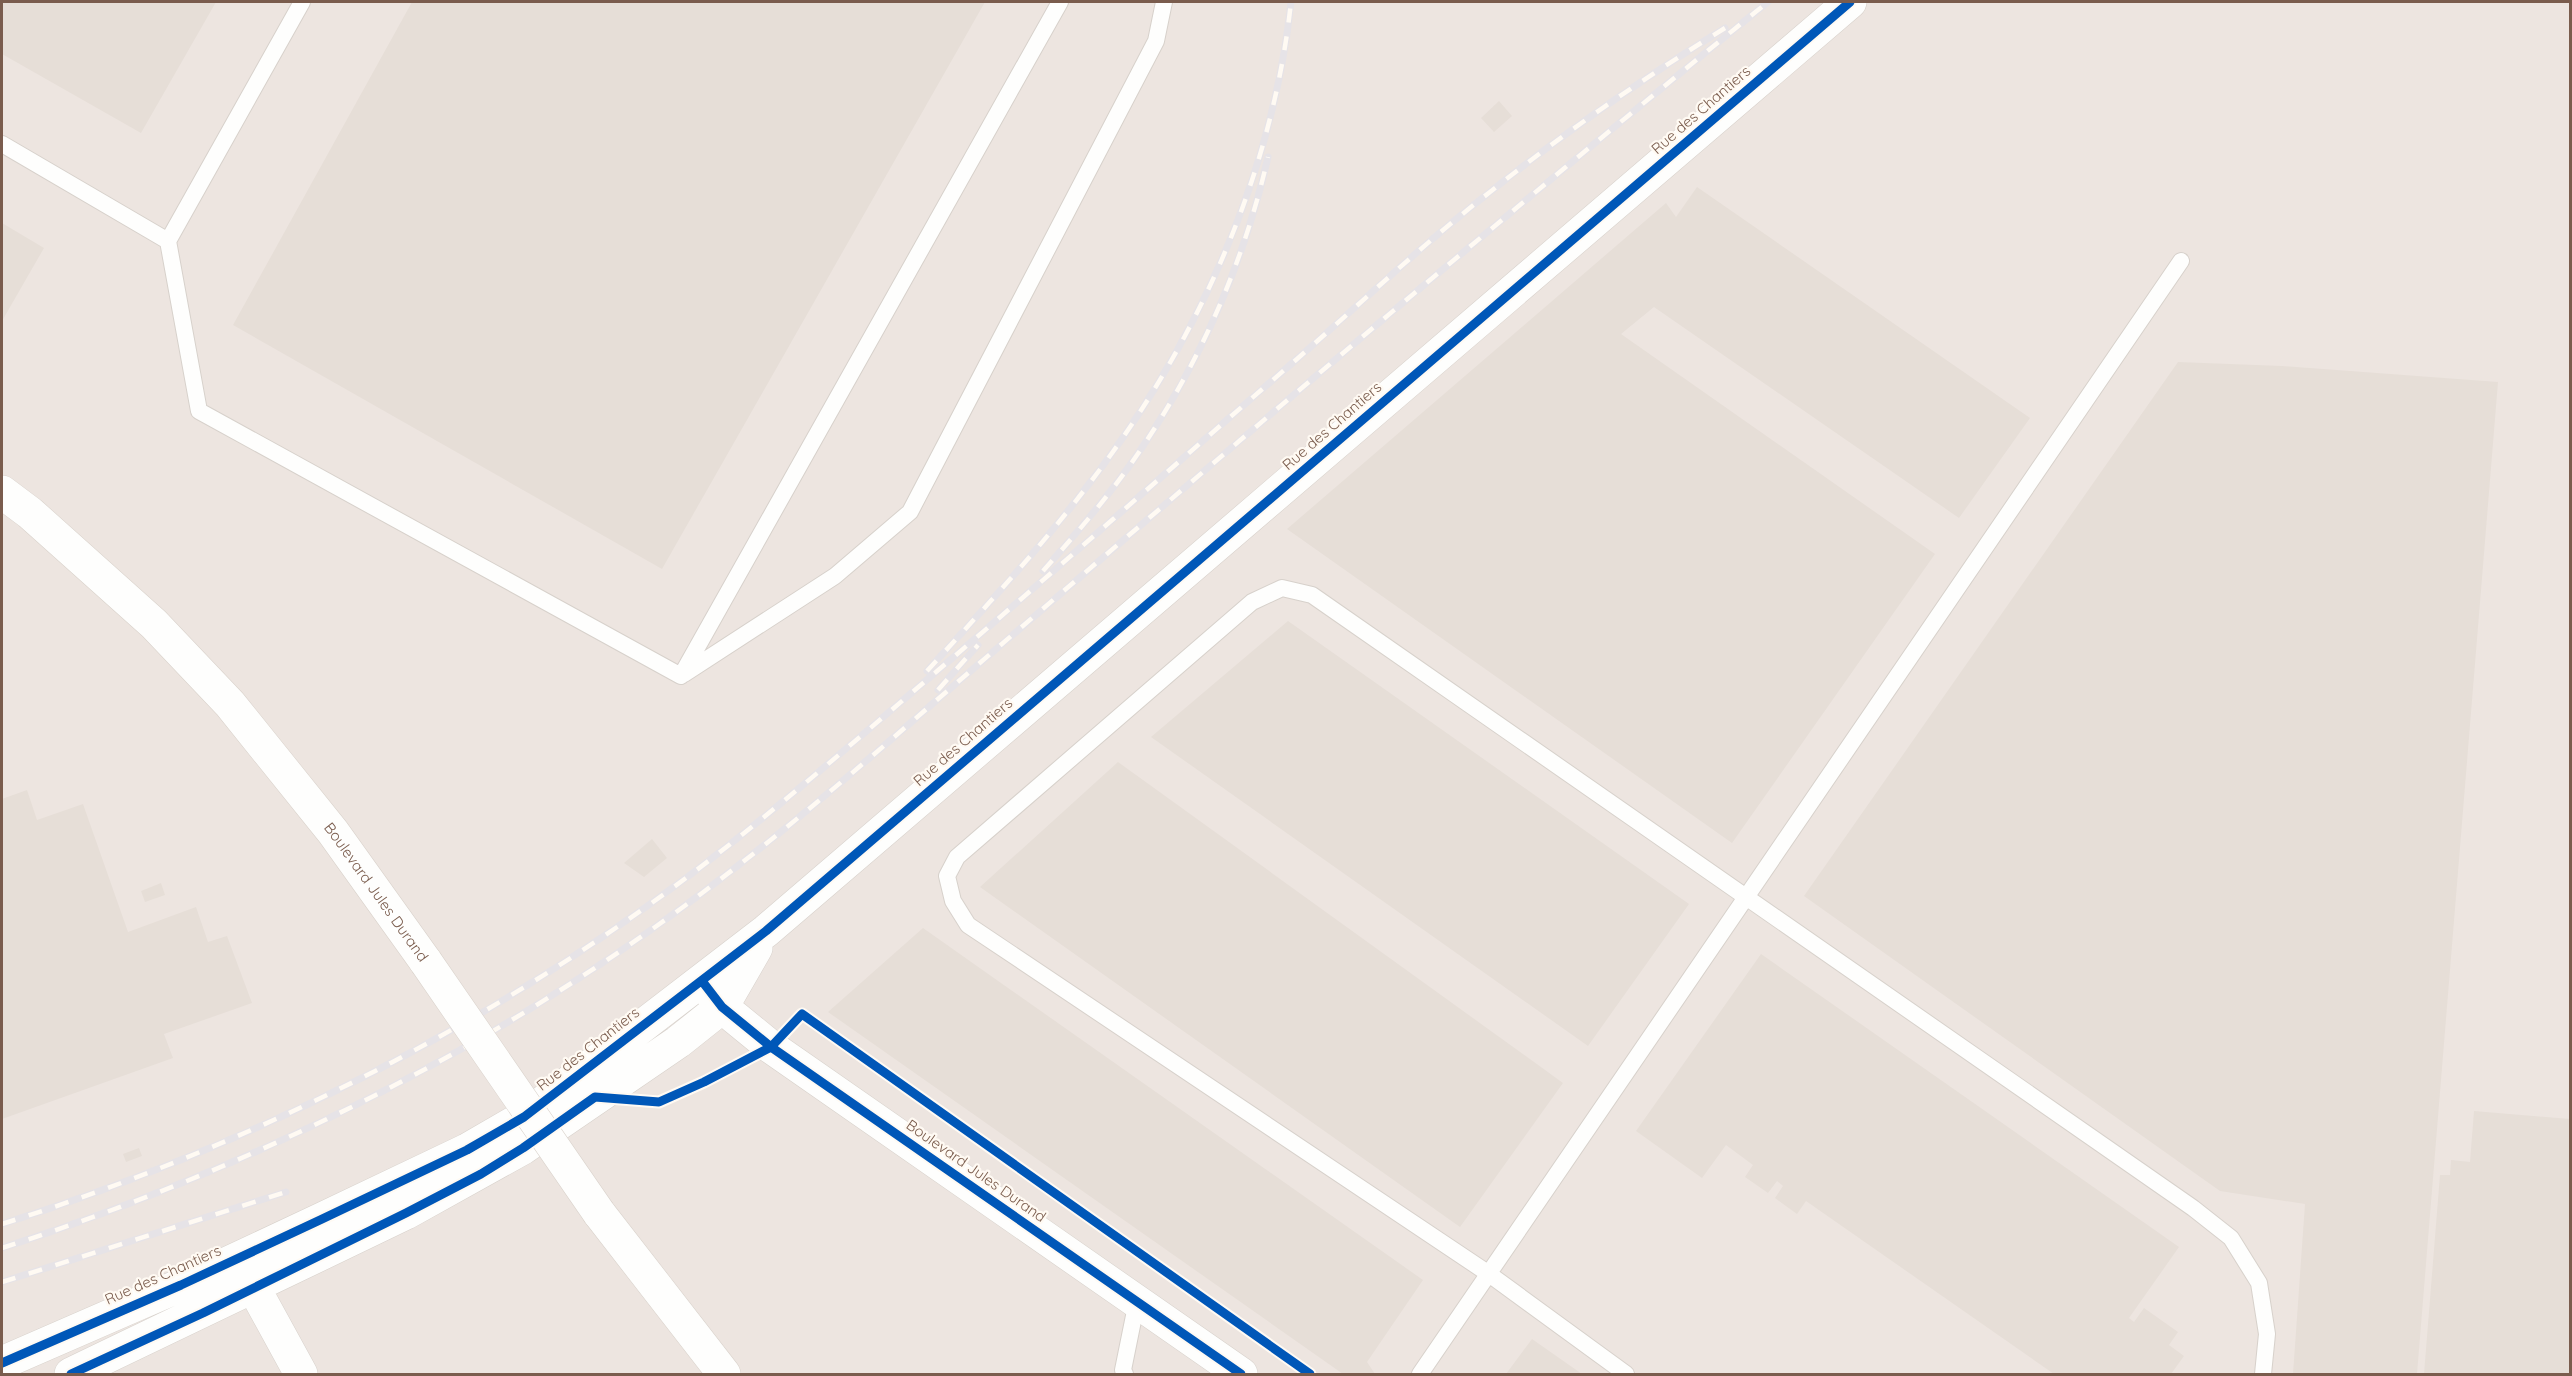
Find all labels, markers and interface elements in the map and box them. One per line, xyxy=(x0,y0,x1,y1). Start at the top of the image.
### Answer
street label: Rue des Chantiers xyxy=(1647,61,1754,158)
street label: Rue des Chantiers xyxy=(1278,377,1385,474)
street label: Rue des Chantiers xyxy=(909,693,1016,790)
street label: Boulevard Jules Durand xyxy=(320,818,433,965)
street label: Rue des Chantiers xyxy=(532,1003,643,1095)
street label: Boulevard Jules Durand xyxy=(903,1115,1050,1226)
street label: Rue des Chantiers xyxy=(102,1240,224,1309)

